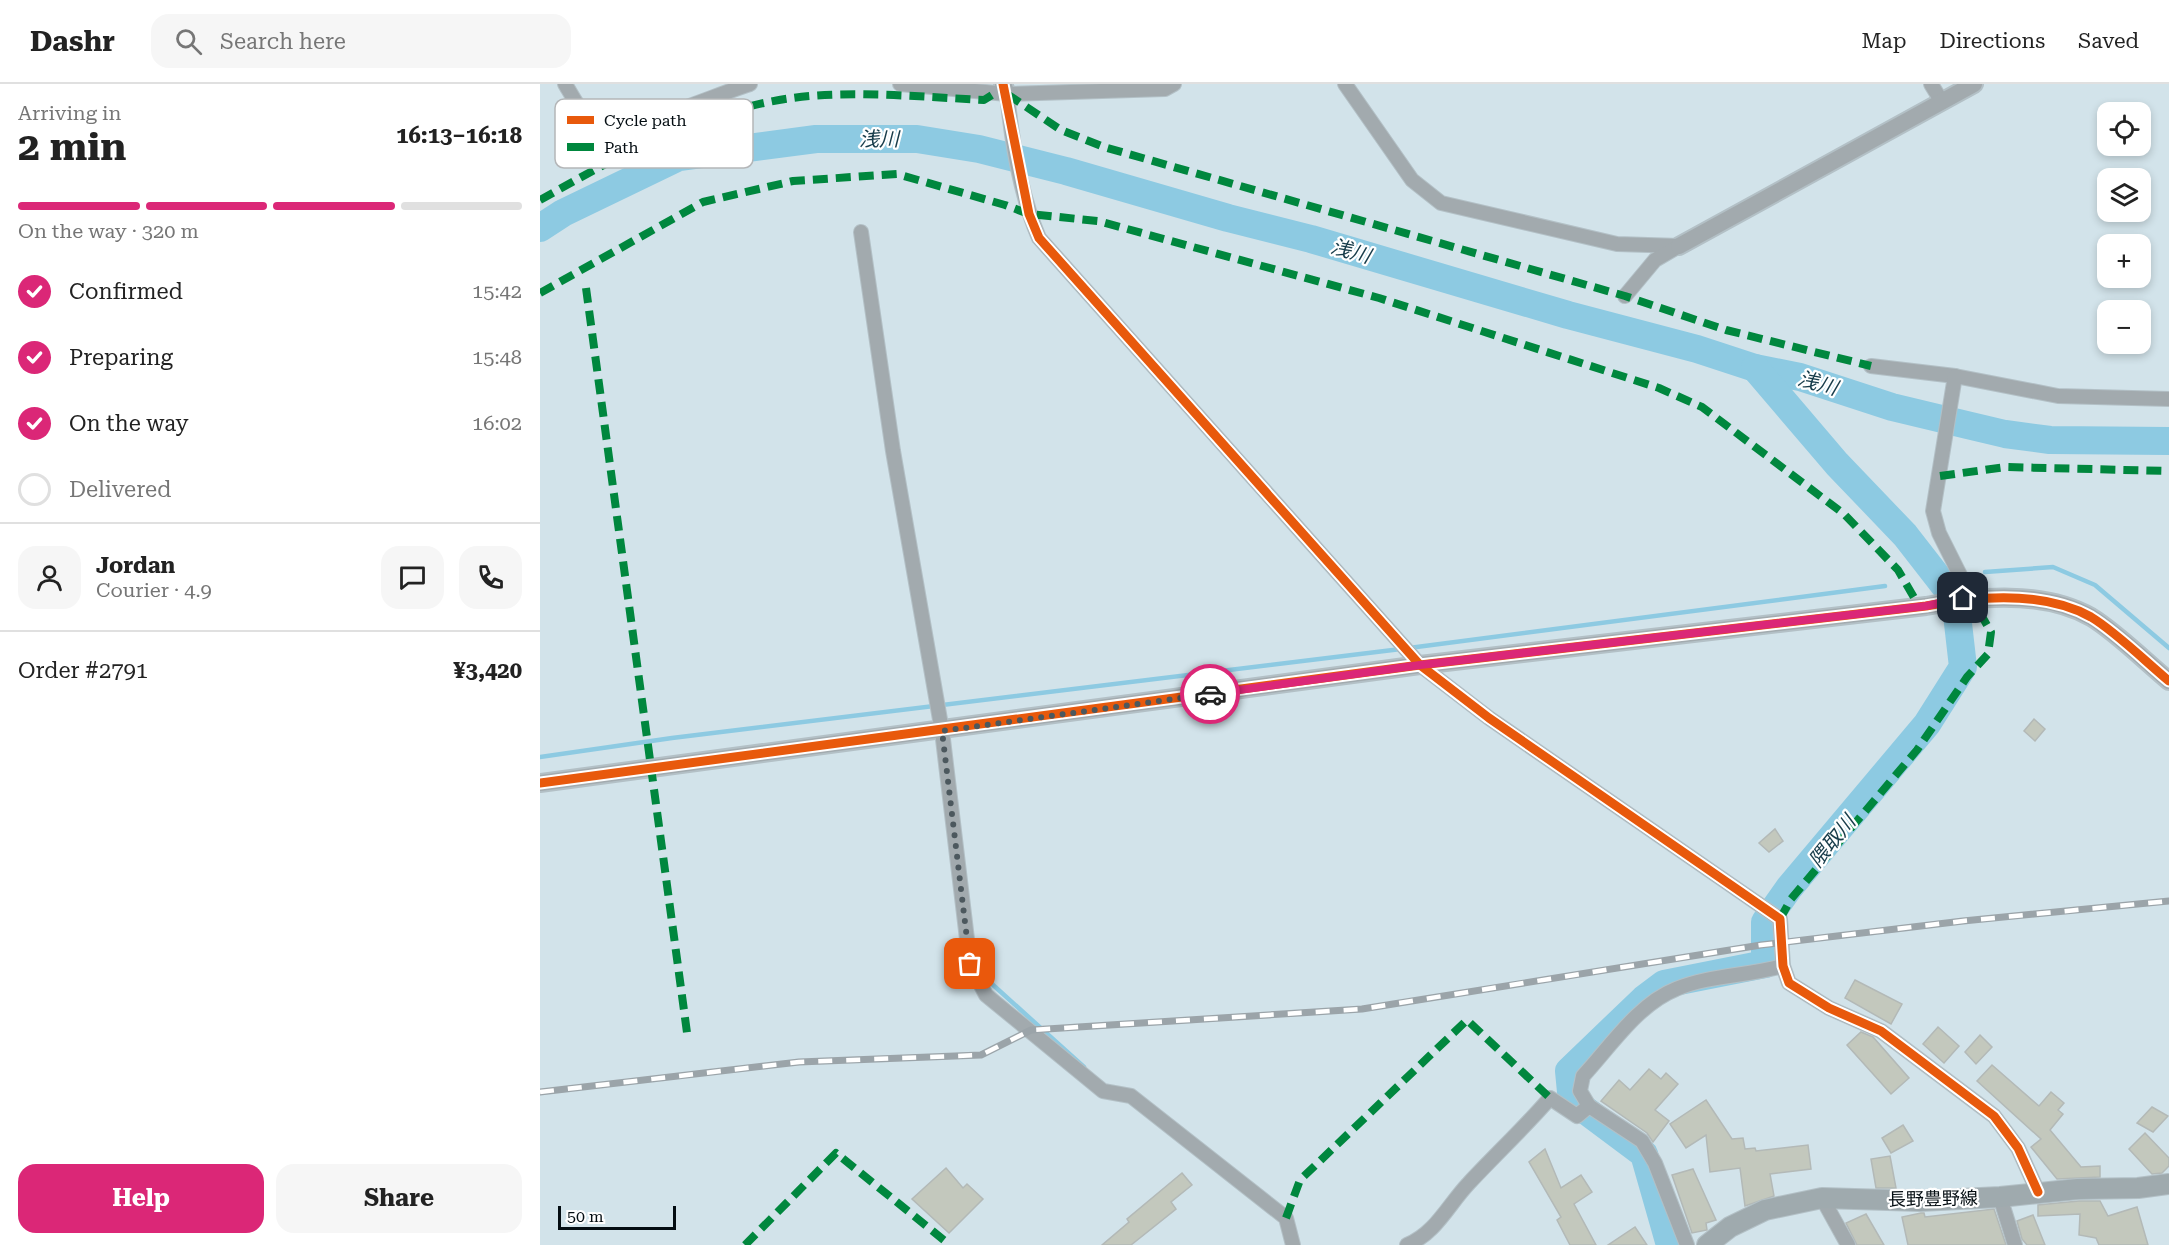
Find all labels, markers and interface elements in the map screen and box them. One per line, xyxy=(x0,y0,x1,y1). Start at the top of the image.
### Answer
search box xyxy=(151,14,571,68)
text: Dashr xyxy=(30,25,115,58)
icon: search xyxy=(172,25,205,58)
text: Search here xyxy=(220,29,346,54)
text: Map xyxy=(1862,29,1906,53)
text: Directions xyxy=(1939,29,2045,53)
text: Saved xyxy=(2078,29,2139,53)
legend xyxy=(555,99,753,168)
text: Arriving in xyxy=(18,101,121,125)
map controls xyxy=(2097,102,2151,354)
button: locate xyxy=(2097,102,2151,156)
text: Cycle path xyxy=(604,111,687,130)
text: 16:13–16:18 xyxy=(396,123,522,148)
text: 2 min xyxy=(18,124,126,170)
water label: 浅川 xyxy=(859,127,901,151)
text: Path xyxy=(604,138,639,157)
button: layers xyxy=(2097,168,2151,222)
text: On the way · 320 m xyxy=(18,219,199,243)
water label: 浅川 xyxy=(1328,234,1375,269)
button: + xyxy=(2097,234,2151,288)
icon: check xyxy=(18,275,51,308)
text: Confirmed xyxy=(69,279,183,304)
text: 15:42 xyxy=(472,279,522,303)
button: − xyxy=(2097,300,2151,354)
icon: check xyxy=(18,341,51,374)
text: Preparing xyxy=(69,345,173,370)
text: 15:48 xyxy=(472,345,522,369)
water label: 浅川 xyxy=(1795,366,1842,401)
icon: check xyxy=(18,407,51,440)
text: On the way xyxy=(69,411,189,436)
text: 16:02 xyxy=(472,411,522,435)
text: Delivered xyxy=(69,477,171,502)
button: person xyxy=(18,546,81,609)
button: chat xyxy=(381,546,444,609)
button: phone xyxy=(459,546,522,609)
text: Jordan xyxy=(96,553,175,578)
pin xyxy=(1937,572,1988,623)
text: Courier · 4.9 xyxy=(96,578,212,602)
icon: home xyxy=(1946,581,1979,614)
text: Order #2791 xyxy=(18,658,148,683)
text: ¥3,420 xyxy=(453,658,522,683)
courier xyxy=(1180,664,1240,724)
icon: car xyxy=(1194,678,1227,711)
water label: 隈取川 xyxy=(1804,809,1861,872)
pin xyxy=(944,938,995,989)
icon: bag xyxy=(953,947,986,980)
button: Help xyxy=(18,1164,264,1233)
button: Share xyxy=(276,1164,522,1233)
street label: 長野豊野線 xyxy=(1888,1187,1978,1210)
scale bar xyxy=(558,1203,676,1230)
text: 50 m xyxy=(567,1207,604,1226)

